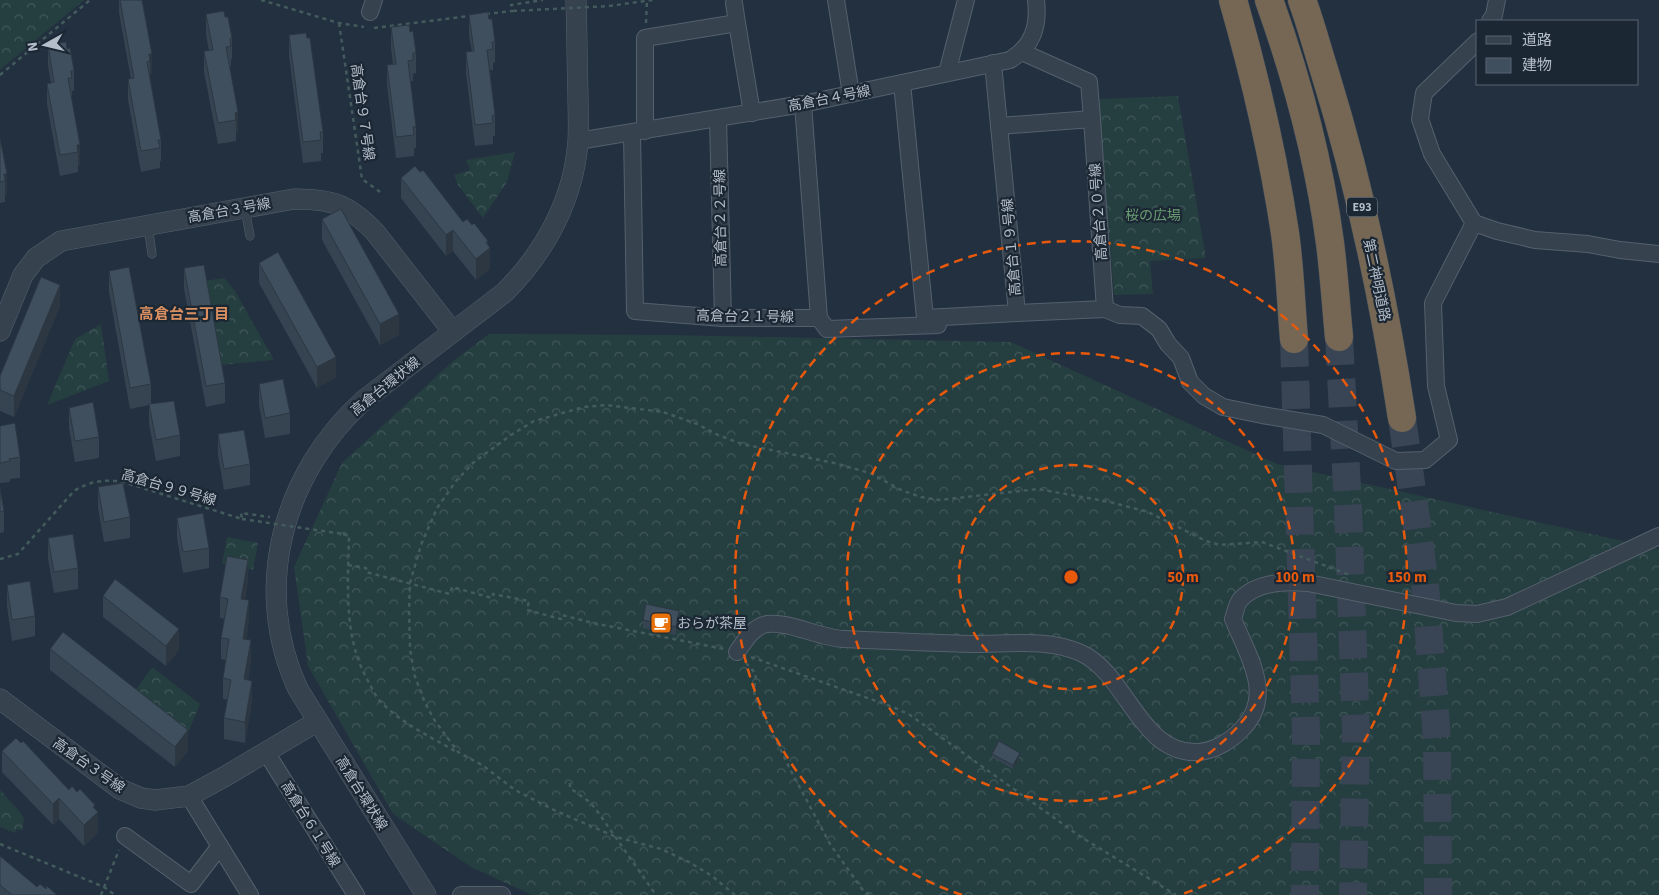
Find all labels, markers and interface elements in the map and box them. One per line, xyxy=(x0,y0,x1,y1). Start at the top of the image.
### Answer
north arrow xyxy=(20,20,70,70)
legend xyxy=(1476,20,1639,85)
text: 道路 xyxy=(1522,30,1552,51)
text: N xyxy=(23,41,44,53)
text: 建物 xyxy=(1522,55,1552,76)
street label: 高倉台９７号線 xyxy=(345,62,379,162)
street label: 高倉台４号線 xyxy=(786,81,872,117)
street label: 高倉台２０号線 xyxy=(1086,162,1112,262)
street label: 高倉台２２号線 xyxy=(710,169,732,267)
street label: 高倉台３号線 xyxy=(186,194,272,228)
street label: 高倉台１９号線 xyxy=(998,197,1026,297)
road number: E93 xyxy=(1347,198,1377,216)
park label: 桜の広場 xyxy=(1125,206,1181,226)
street label: 第二神明道路 xyxy=(1358,237,1395,323)
district label: 高倉台三丁目 xyxy=(139,304,229,325)
street label: 高倉台２１号線 xyxy=(696,306,794,328)
street label: 高倉台環状線 xyxy=(347,353,425,421)
street label: 高倉台９９号線 xyxy=(119,465,219,511)
text: 50 m xyxy=(1167,567,1199,588)
text: 100 m xyxy=(1275,567,1315,588)
text: 150 m xyxy=(1387,567,1427,588)
centre of rings xyxy=(1062,568,1080,586)
cafe icon: おらが茶屋 xyxy=(649,611,673,635)
place label: おらが茶屋 xyxy=(677,614,747,634)
street label: 高倉台３号線 xyxy=(48,734,129,798)
street label: 高倉台環状線 xyxy=(330,753,392,834)
street label: 高倉台６１号線 xyxy=(276,778,345,871)

